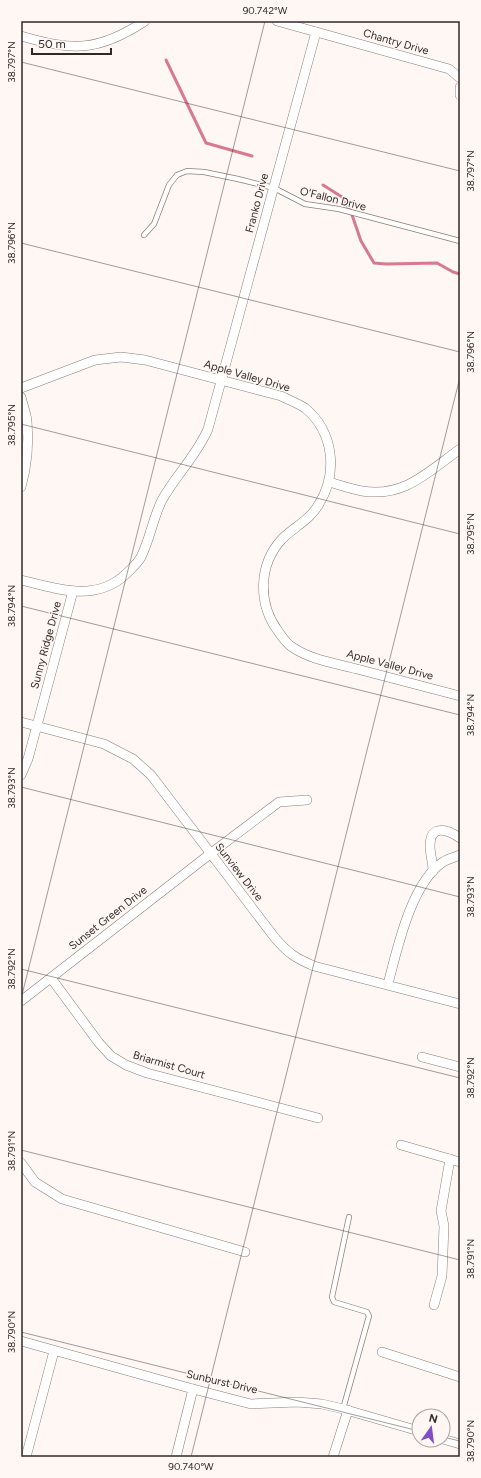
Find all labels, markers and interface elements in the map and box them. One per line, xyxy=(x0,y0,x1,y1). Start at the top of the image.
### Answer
text: 90.742°W xyxy=(243,4,288,17)
street label: Chantry Drive xyxy=(362,26,430,58)
scale bar xyxy=(32,30,111,56)
text: 50 m xyxy=(38,37,66,51)
text: 38.797°N xyxy=(5,41,18,83)
text: 38.797°N xyxy=(464,150,477,192)
street label: Franko Drive xyxy=(243,172,271,234)
street label: O'Fallon Drive xyxy=(299,184,367,214)
text: 38.796°N xyxy=(5,222,18,264)
text: 38.796°N xyxy=(464,331,477,373)
street label: Apple Valley Drive xyxy=(202,357,292,395)
text: 38.795°N xyxy=(5,404,18,446)
text: 38.795°N xyxy=(464,513,477,555)
text: 38.794°N xyxy=(5,585,18,627)
street label: Sunny Ridge Drive xyxy=(28,600,64,690)
street label: Apple Valley Drive xyxy=(345,647,435,683)
text: 38.794°N xyxy=(464,694,477,736)
text: 38.793°N xyxy=(5,767,18,809)
street label: Sunview Drive xyxy=(212,840,266,904)
text: 38.793°N xyxy=(464,876,477,918)
street label: Sunset Green Drive xyxy=(66,884,150,952)
text: 38.792°N xyxy=(5,948,18,990)
street label: Briarmist Court xyxy=(131,1048,207,1082)
text: 38.792°N xyxy=(464,1057,477,1099)
text: 38.791°N xyxy=(5,1131,18,1171)
text: 38.791°N xyxy=(464,1239,477,1279)
text: 38.790°N xyxy=(5,1311,18,1353)
street label: Sunburst Drive xyxy=(185,1367,259,1397)
north arrow xyxy=(411,1408,451,1448)
text: N xyxy=(428,1411,439,1426)
text: 38.790°N xyxy=(464,1420,477,1462)
text: 90.740°W xyxy=(168,1460,214,1473)

